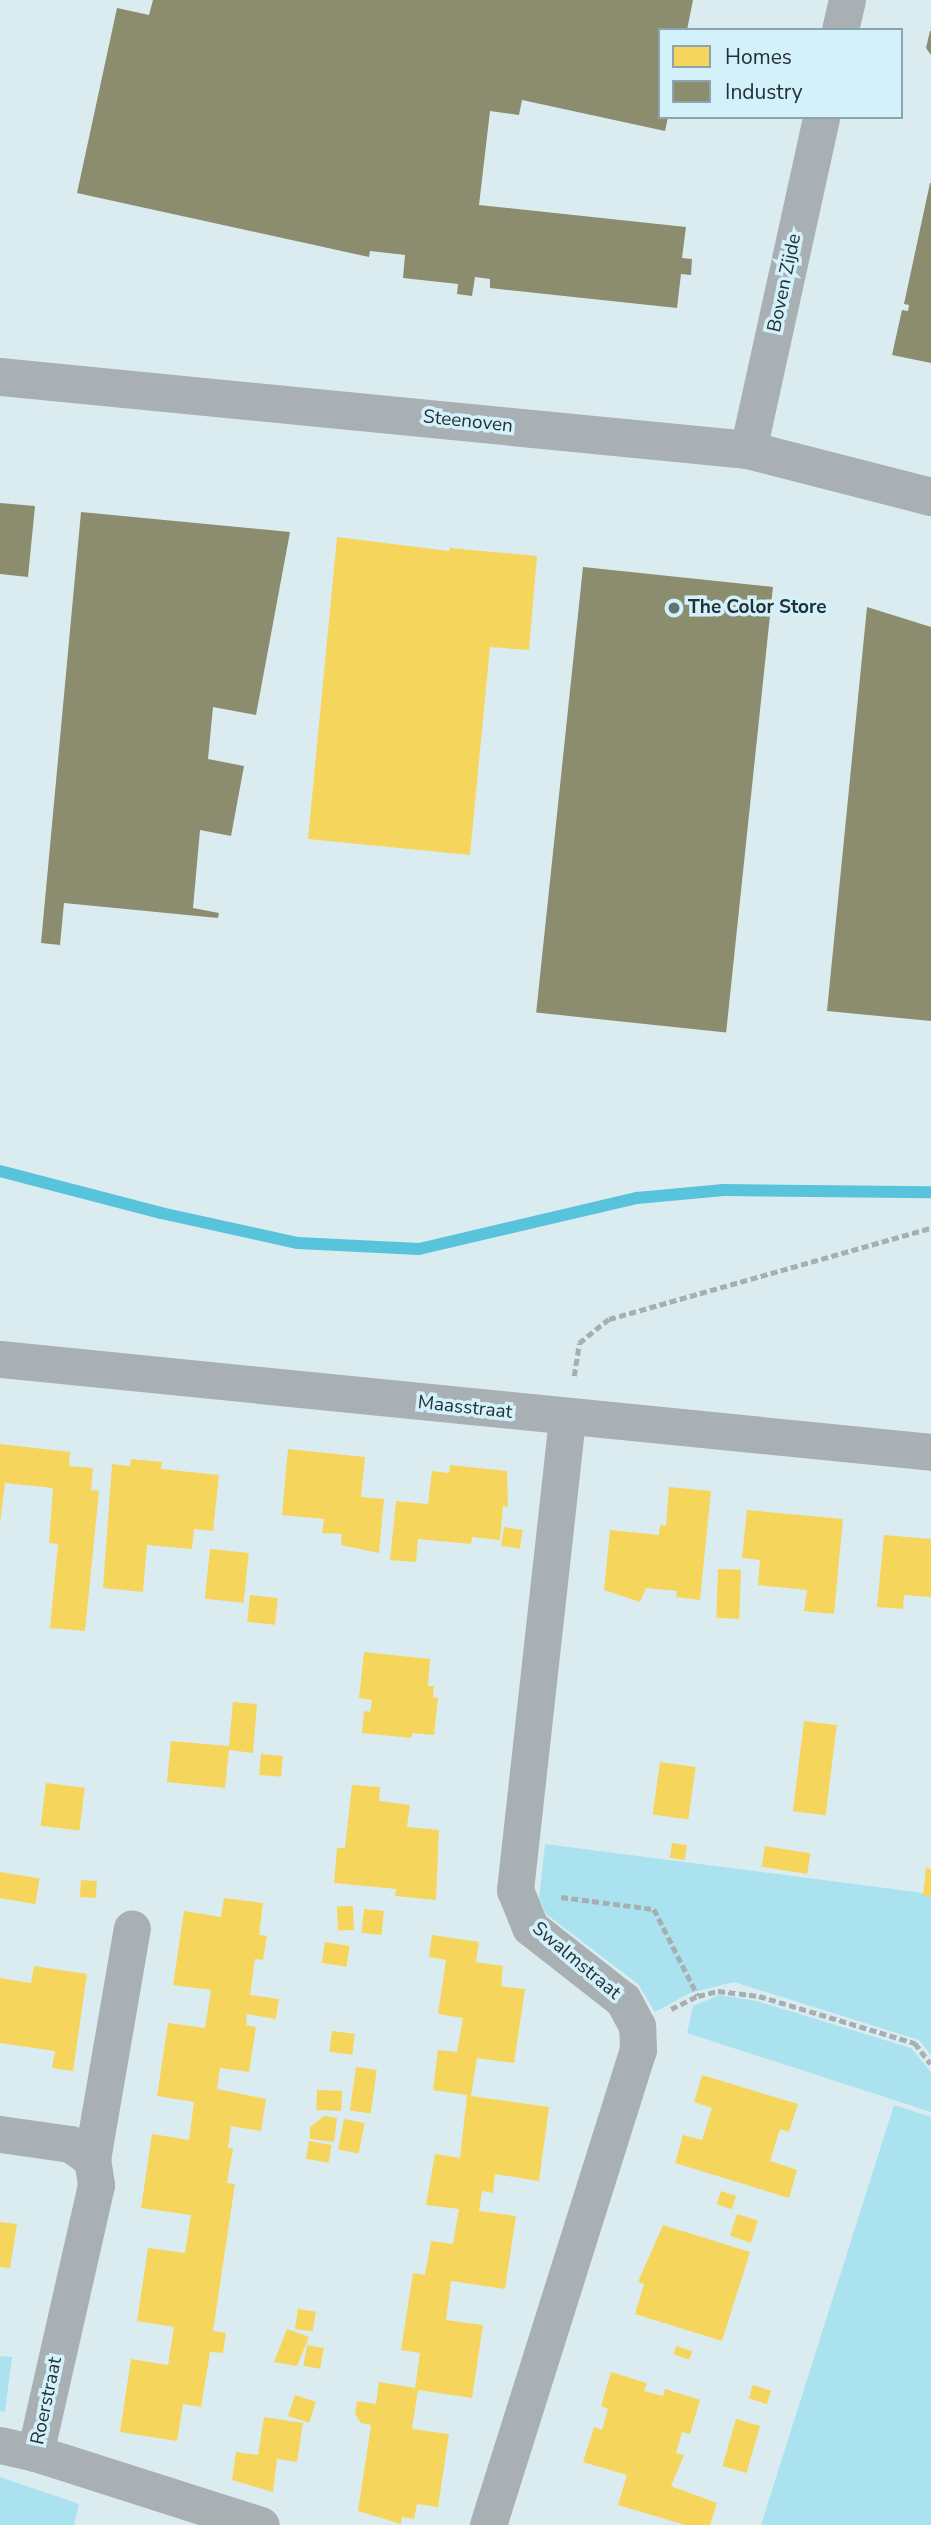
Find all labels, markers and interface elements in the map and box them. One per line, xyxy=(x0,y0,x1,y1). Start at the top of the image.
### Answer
legend xyxy=(658,28,903,119)
text: Homes xyxy=(725,43,792,71)
text: Industry xyxy=(725,78,803,106)
street label: Boven Zijde xyxy=(763,232,807,334)
street label: Steenoven xyxy=(422,406,514,438)
place label: The Color Store xyxy=(688,597,827,619)
marker: The Color Store xyxy=(666,600,682,616)
street label: Maasstraat xyxy=(417,1392,513,1424)
street label: Swalmstraat xyxy=(527,1917,625,2005)
street label: Roerstraat xyxy=(27,2355,67,2447)

